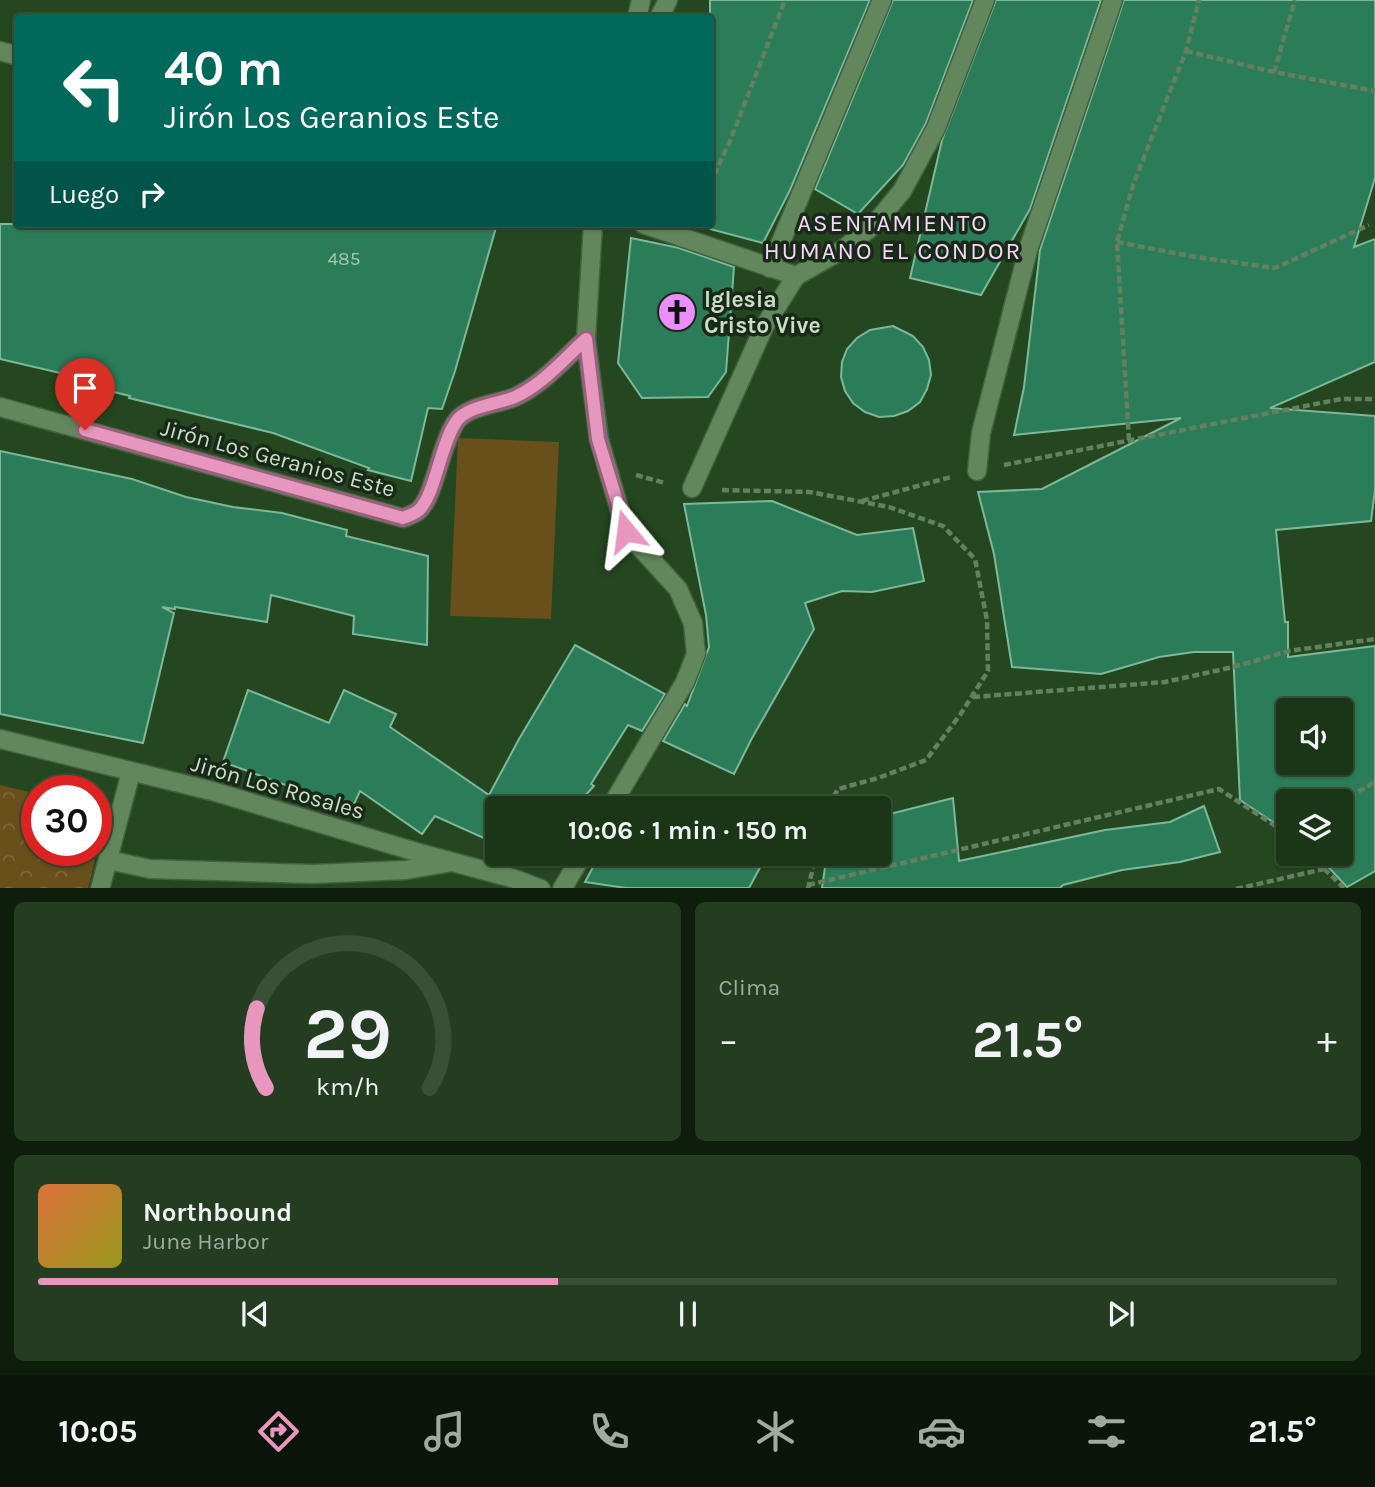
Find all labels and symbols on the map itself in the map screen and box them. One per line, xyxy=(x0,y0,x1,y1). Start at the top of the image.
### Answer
district label: ASENTAMIENTO HUMANO EL CONDOR xyxy=(764,209,1022,265)
house number: 485 xyxy=(327,248,361,270)
place label: Iglesia Cristo Vive xyxy=(704,286,821,339)
church icon: Iglesia Cristo Vive xyxy=(656,291,698,333)
pin xyxy=(55,358,115,430)
street label: Jirón Los Geranios Este xyxy=(158,414,398,503)
position arrow xyxy=(589,494,663,568)
street label: Jirón Los Rosales xyxy=(188,750,368,825)
speed limit sign: 30 xyxy=(21,775,112,866)

